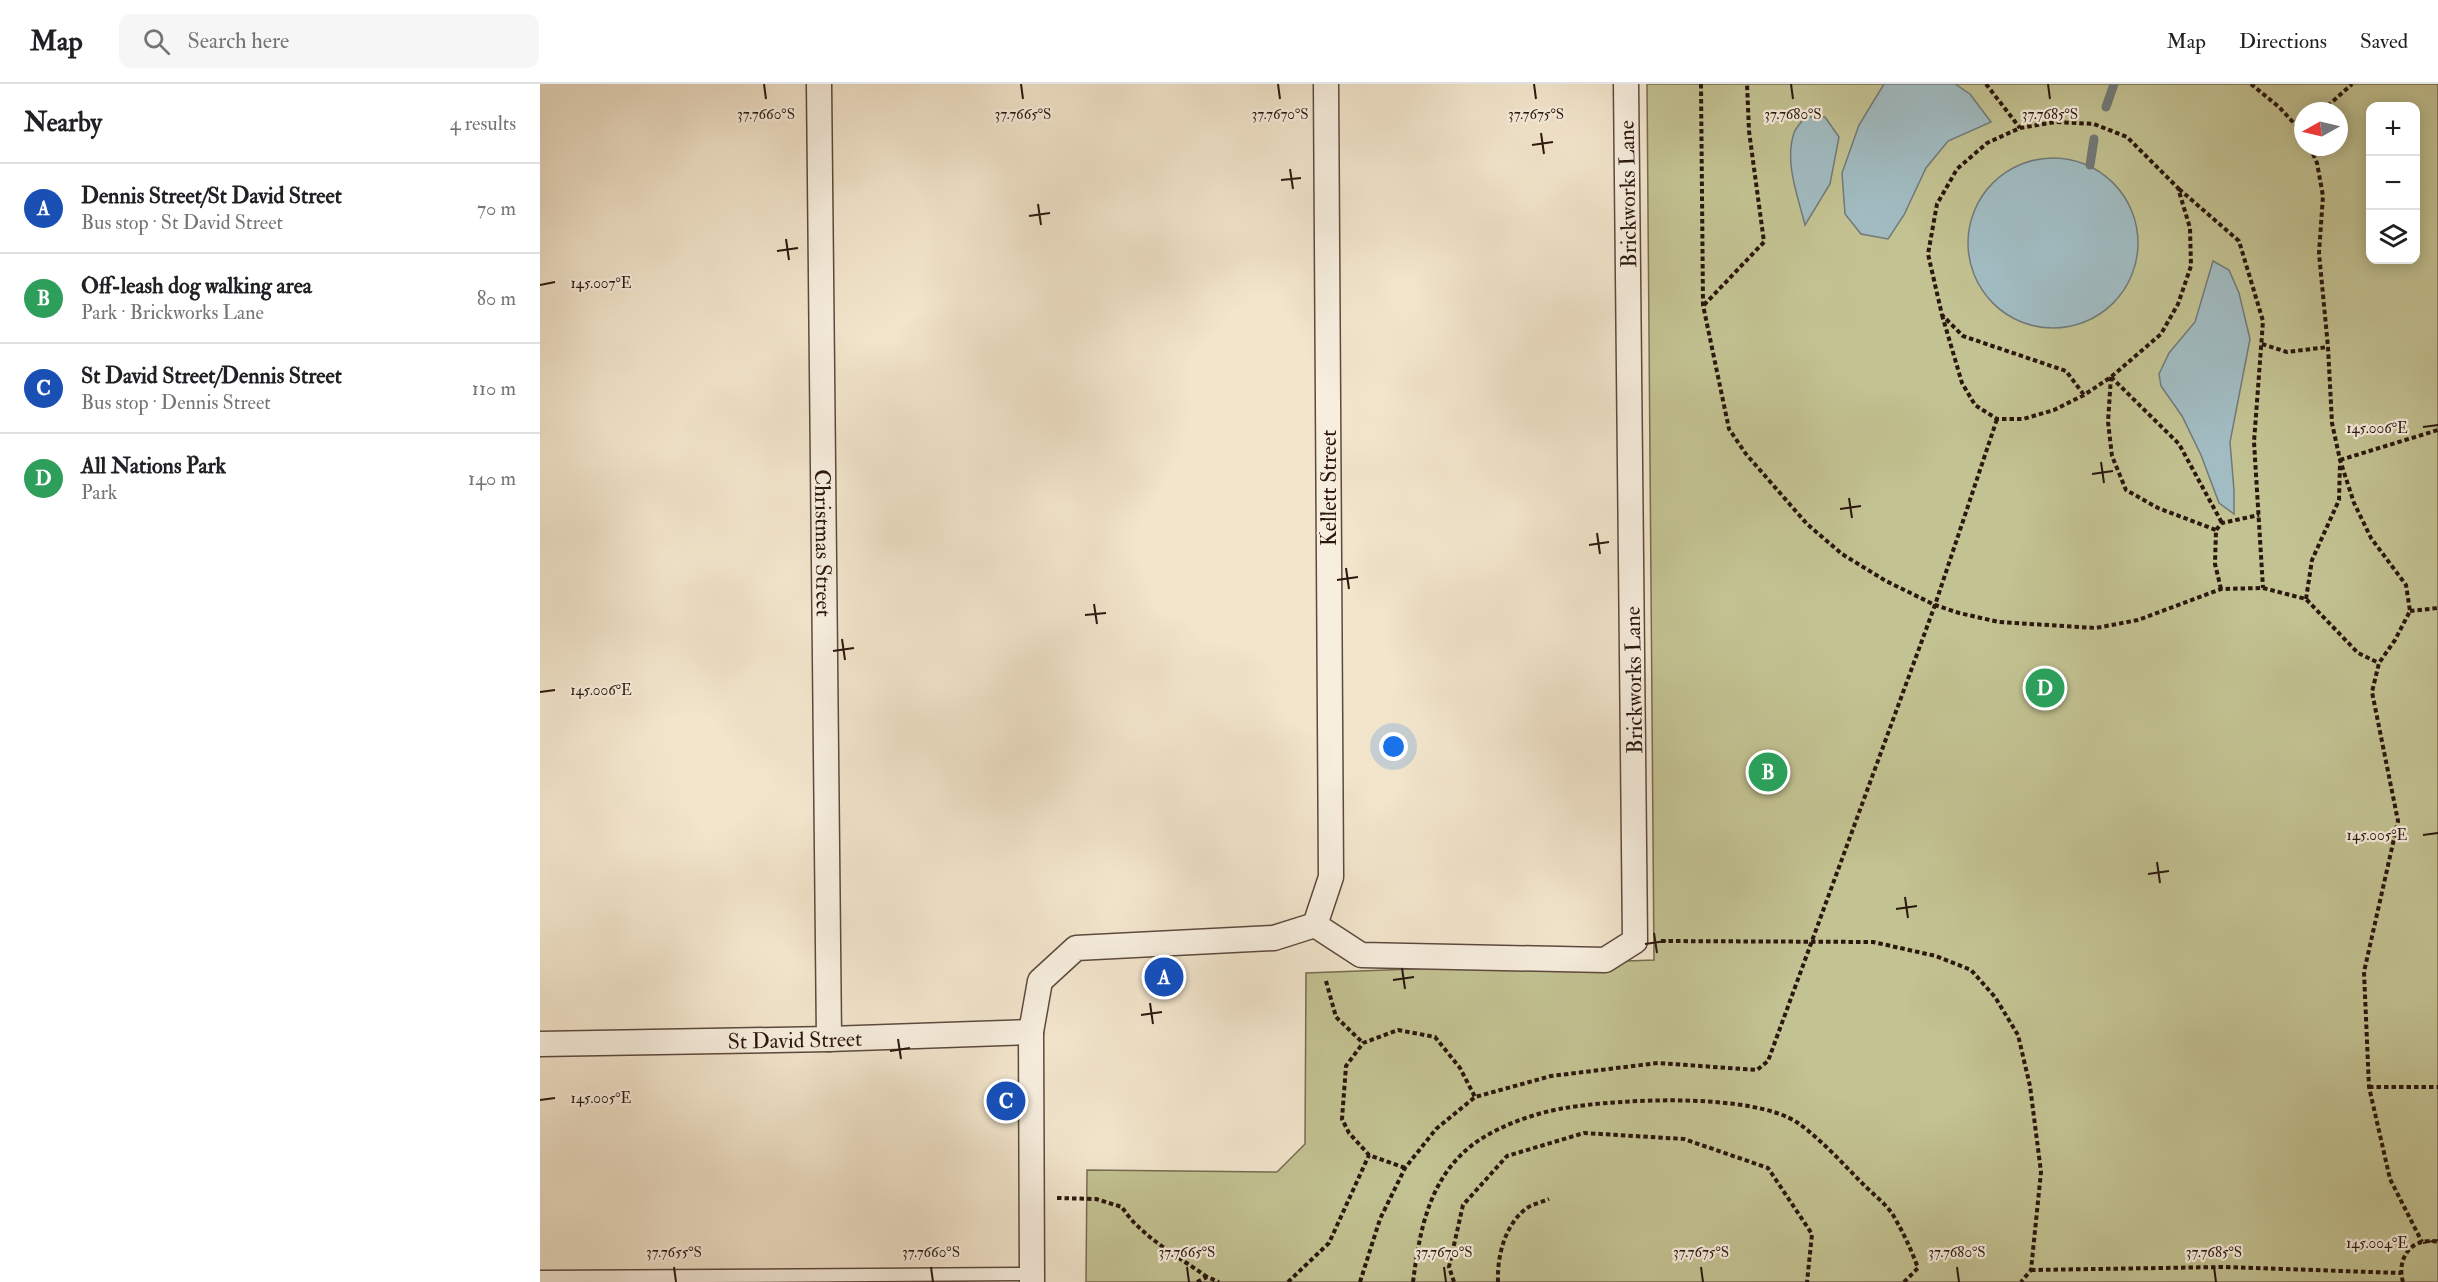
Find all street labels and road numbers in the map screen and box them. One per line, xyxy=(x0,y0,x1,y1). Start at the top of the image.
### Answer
street label: Brickworks Lane xyxy=(1613,120,1643,268)
street label: Kellett Street xyxy=(1315,430,1343,546)
street label: Christmas Street xyxy=(808,469,838,617)
street label: Brickworks Lane xyxy=(1619,606,1649,754)
street label: St David Street xyxy=(728,1025,863,1056)

